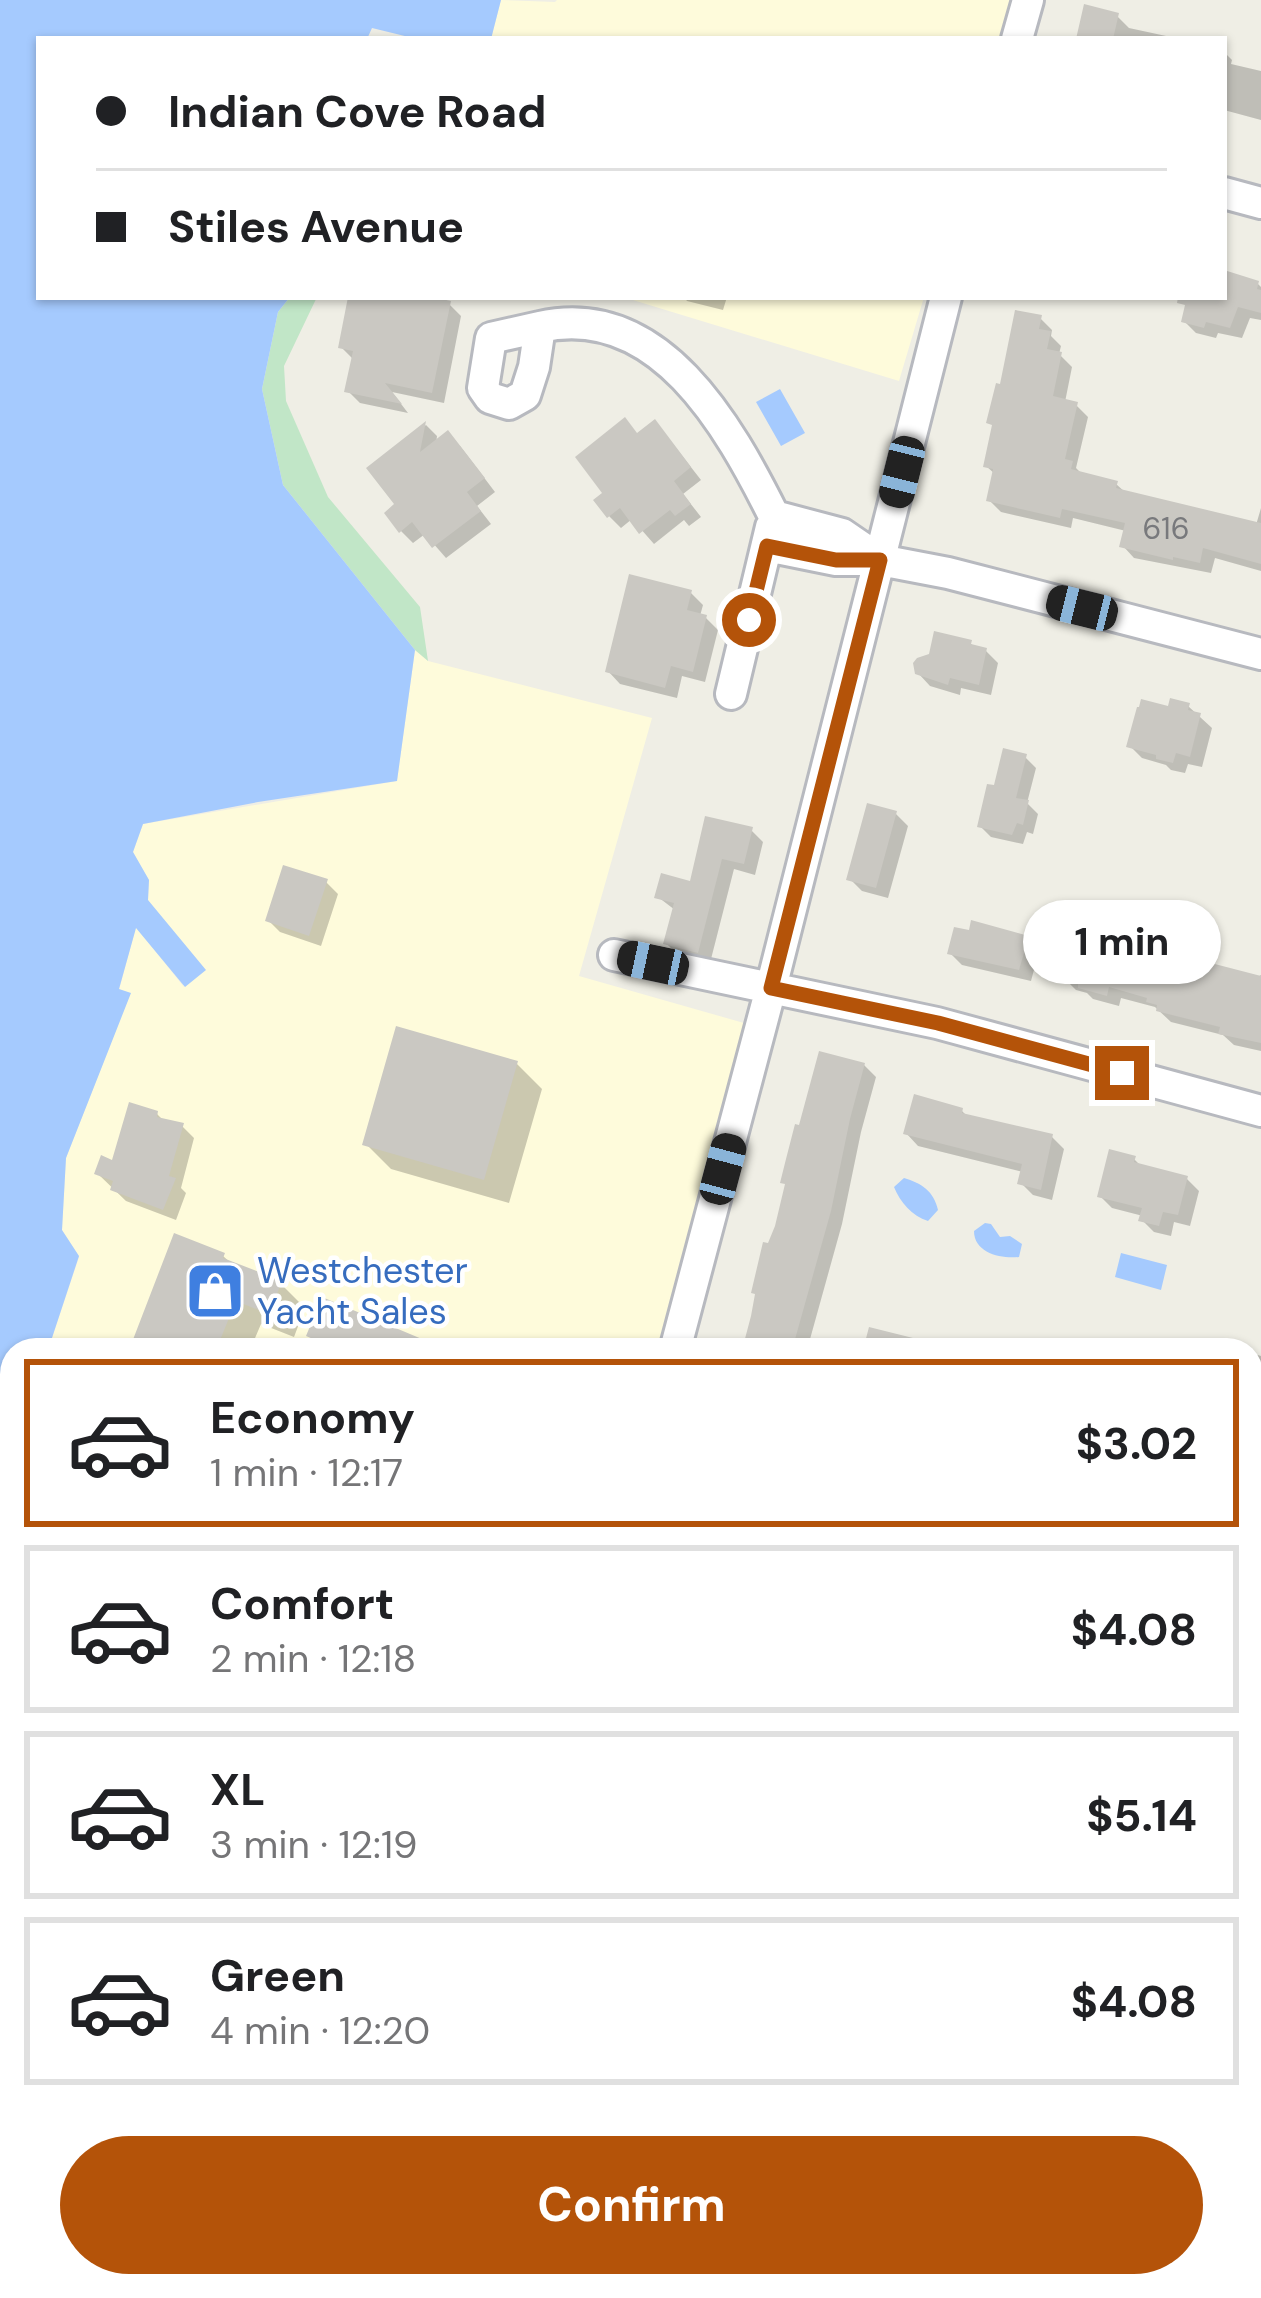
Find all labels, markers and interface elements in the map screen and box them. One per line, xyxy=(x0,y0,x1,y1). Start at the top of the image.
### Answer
text: Indian Cove Road xyxy=(168,82,547,141)
text: Stiles Avenue xyxy=(168,197,464,256)
car xyxy=(876,433,928,511)
house number: 616 xyxy=(1142,509,1190,548)
car xyxy=(1043,582,1121,634)
route start xyxy=(722,593,776,647)
callout: 1 min xyxy=(1023,899,1221,983)
text: 1 min xyxy=(1075,916,1169,967)
car xyxy=(614,938,692,988)
route end xyxy=(1095,1046,1149,1100)
car xyxy=(696,1130,750,1208)
place label: Westchester Yacht Sales xyxy=(257,1247,468,1335)
shop icon: Westchester Yacht Sales xyxy=(184,1260,246,1322)
text: Economy xyxy=(210,1388,415,1447)
icon: car xyxy=(66,1389,174,1497)
text: $3.02 xyxy=(1076,1414,1197,1473)
text: 1 min · 12:17 xyxy=(210,1447,403,1498)
text: Comfort xyxy=(210,1574,394,1633)
icon: car xyxy=(66,1575,174,1683)
text: $4.08 xyxy=(1071,1600,1197,1659)
text: 2 min · 12:18 xyxy=(210,1633,416,1684)
text: XL xyxy=(210,1760,265,1819)
icon: car xyxy=(66,1761,174,1869)
text: $5.14 xyxy=(1086,1786,1197,1845)
text: 3 min · 12:19 xyxy=(210,1819,418,1870)
text: Green xyxy=(210,1946,345,2005)
icon: car xyxy=(66,1947,174,2055)
text: $4.08 xyxy=(1071,1972,1197,2031)
text: 4 min · 12:20 xyxy=(210,2005,430,2056)
button: Confirm xyxy=(60,2136,1203,2274)

